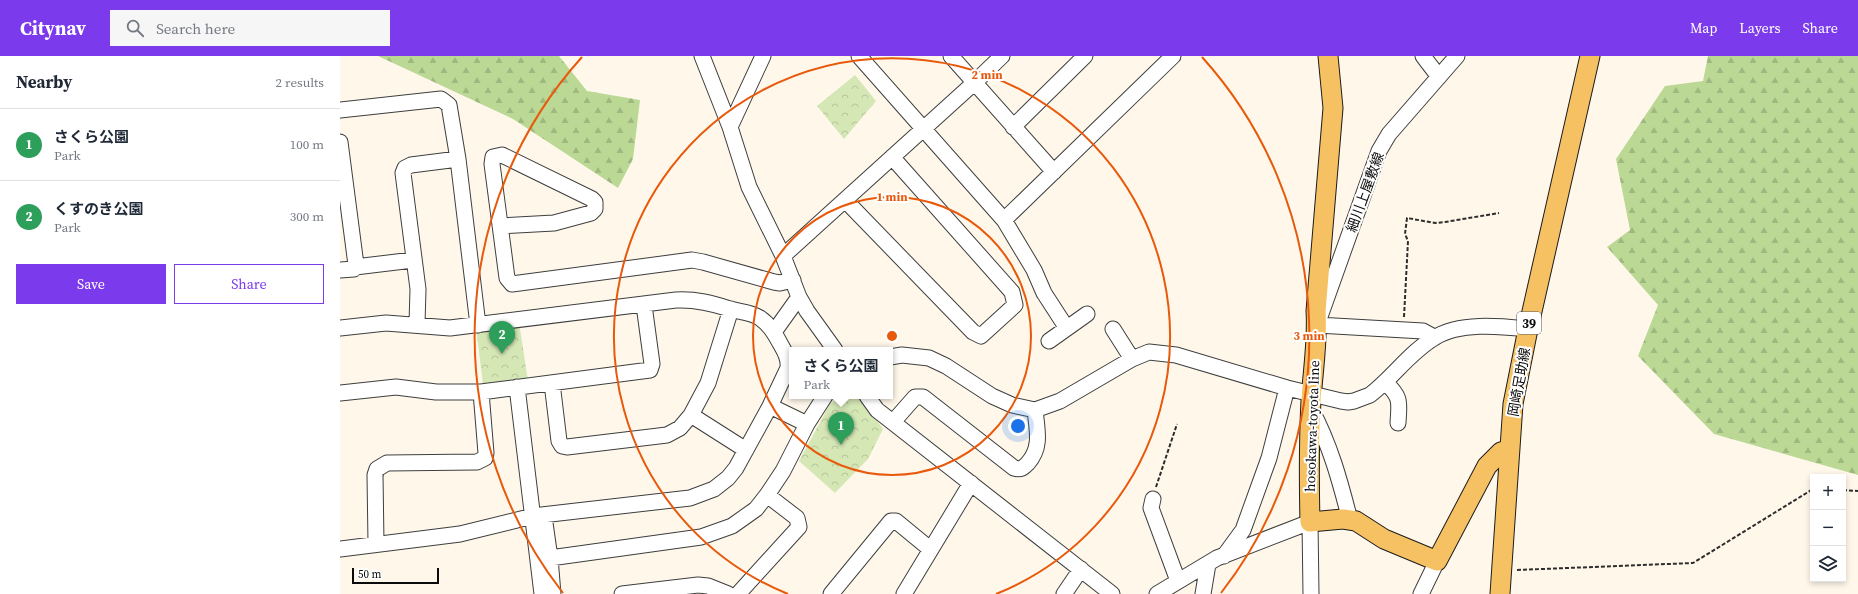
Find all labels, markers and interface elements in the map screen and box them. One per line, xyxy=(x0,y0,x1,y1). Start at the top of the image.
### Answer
search box xyxy=(110,10,390,46)
text: Citynav xyxy=(20,15,86,41)
icon: search xyxy=(124,17,146,39)
text: Search here xyxy=(156,18,235,39)
text: Map xyxy=(1690,18,1717,38)
text: Layers xyxy=(1739,18,1781,38)
text: Share xyxy=(1803,18,1838,38)
text: 2 min xyxy=(971,67,1003,83)
text: Nearby xyxy=(16,70,72,94)
text: 2 results xyxy=(276,74,324,91)
text: さくら公園 xyxy=(54,126,129,147)
text: 1 xyxy=(25,136,33,153)
text: 100 m xyxy=(290,136,324,153)
text: Park xyxy=(54,147,81,164)
street label: 細川上屋敷線 xyxy=(1341,149,1389,235)
text: 1 min xyxy=(876,189,908,205)
text: くすのき公園 xyxy=(54,198,144,219)
text: 2 xyxy=(25,208,33,225)
text: 300 m xyxy=(290,208,324,225)
text: Park xyxy=(54,219,81,236)
button: Save xyxy=(16,264,166,304)
button: Share xyxy=(174,264,324,304)
road number: 39 xyxy=(1517,312,1541,334)
pin: 2 xyxy=(489,321,515,354)
text: 3 min xyxy=(1293,328,1325,344)
centre of rings xyxy=(885,329,899,343)
street label: 岡崎足助線 xyxy=(1503,346,1535,418)
popup xyxy=(789,347,893,399)
text: さくら公園 xyxy=(803,355,879,376)
street label: hosokawa-toyota line xyxy=(1300,360,1324,492)
text: Park xyxy=(803,376,830,393)
pin: 1 xyxy=(828,412,854,445)
your location xyxy=(1008,416,1028,436)
map controls xyxy=(1810,474,1846,582)
button: + xyxy=(1810,474,1846,510)
button: − xyxy=(1810,510,1846,546)
button: layers xyxy=(1810,546,1846,582)
scale bar xyxy=(352,566,439,585)
text: 50 m xyxy=(358,567,381,582)

